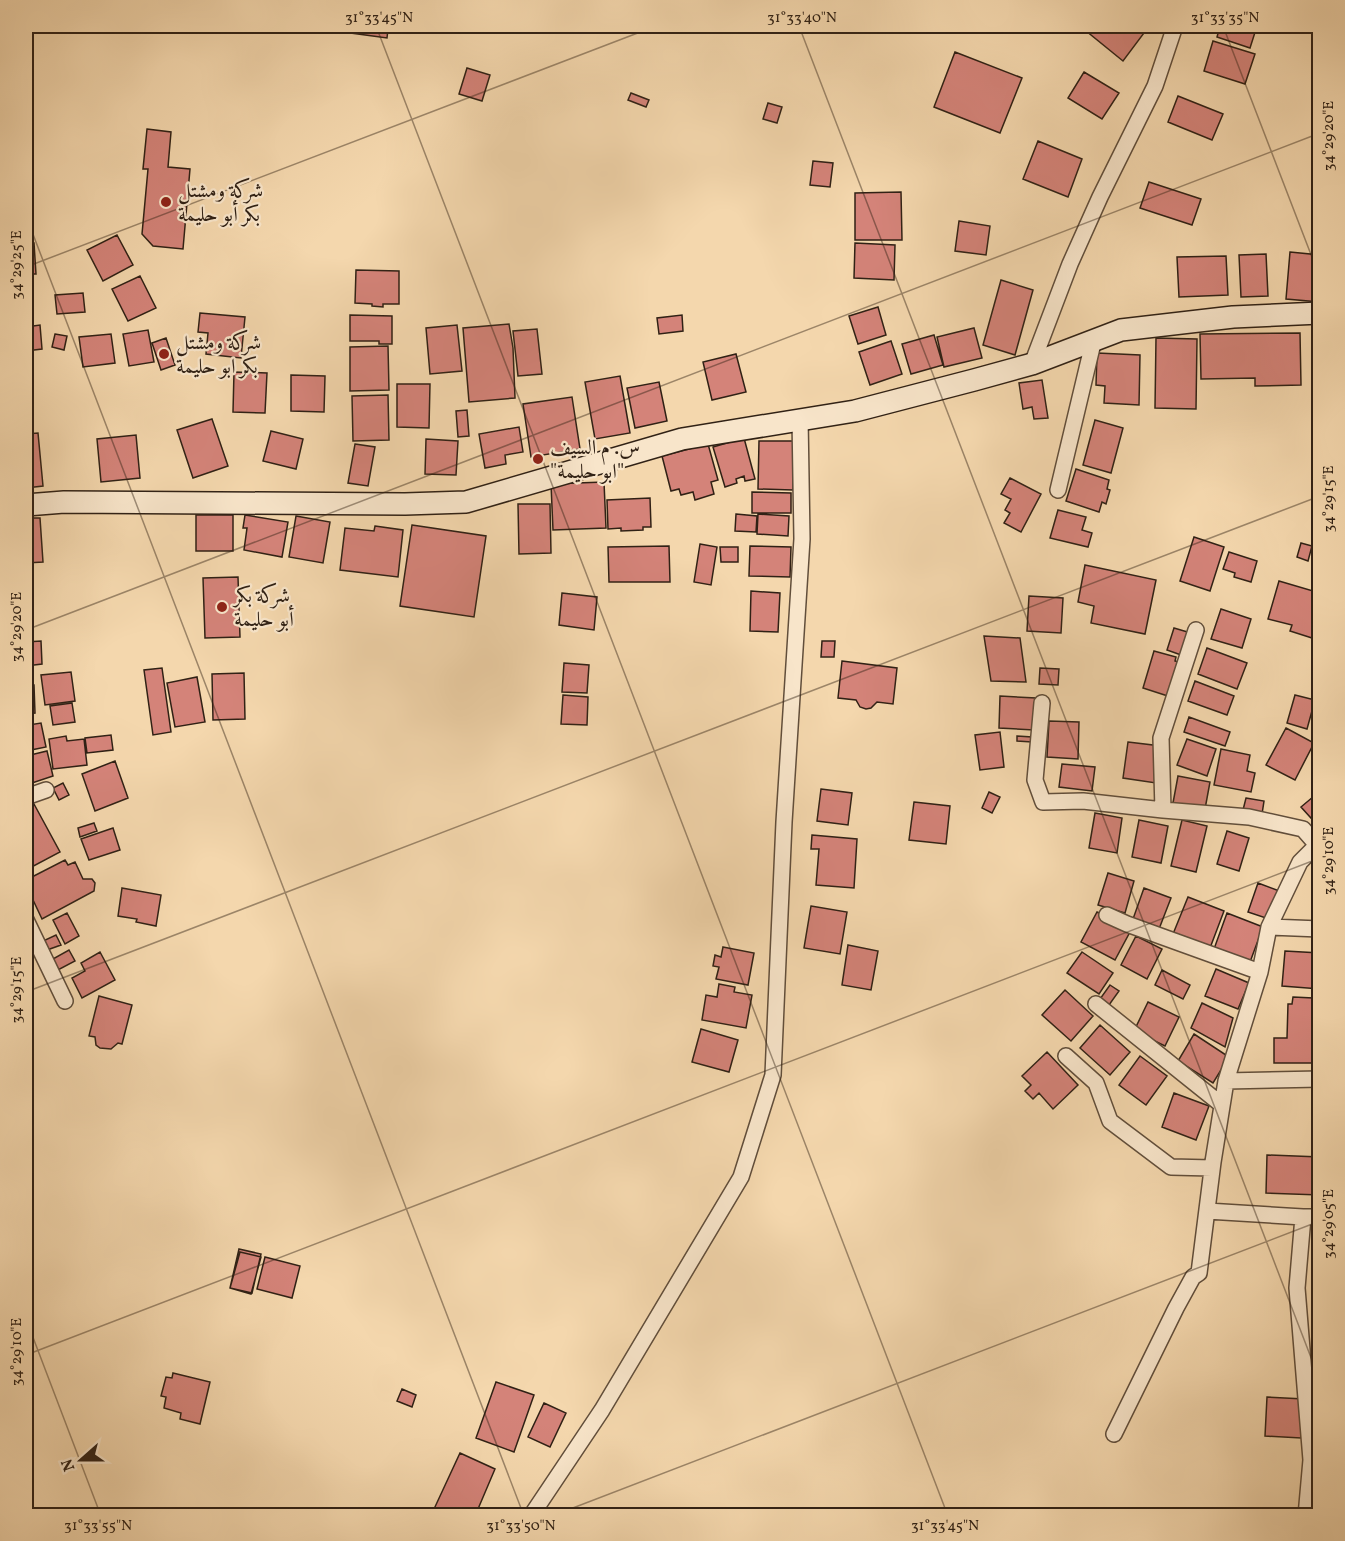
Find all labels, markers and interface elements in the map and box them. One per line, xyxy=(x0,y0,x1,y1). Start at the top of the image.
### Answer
text: 31°33'45"N xyxy=(345,8,413,29)
text: 31°33'40"N xyxy=(767,8,837,29)
text: 31°33'35"N xyxy=(1191,8,1259,29)
text: 34°29'20"E xyxy=(1319,101,1340,171)
place label: شركة ومشتل بكر أبو حليمة xyxy=(178,177,263,230)
marker: شركة ومشتل بكر أبو حليمة xyxy=(159,195,173,209)
text: 34°29'25"E xyxy=(7,230,28,300)
place label: شركة ومشتل بكر ابو حليمة xyxy=(176,329,261,382)
marker: شركة ومشتل بكر ابو حليمة xyxy=(157,347,171,361)
place label: س. م السيف "ابو حليمة" xyxy=(550,434,640,487)
marker: س. م السيف "ابو حليمة" xyxy=(531,452,545,466)
text: 34°29'15"E xyxy=(1319,465,1340,533)
place label: شركة بكر أبو حليمة xyxy=(232,582,294,635)
text: 34°29'20"E xyxy=(7,592,28,662)
marker: شركة بكر أبو حليمة xyxy=(215,600,229,614)
text: 34°29'10"E xyxy=(1319,827,1340,895)
text: 34°29'15"E xyxy=(7,956,28,1024)
text: 34°29'05"E xyxy=(1319,1189,1340,1259)
text: 34°29'10"E xyxy=(7,1318,28,1386)
north arrow xyxy=(51,1430,111,1490)
text: N xyxy=(56,1455,81,1474)
text: 31°33'55"N xyxy=(64,1516,132,1537)
text: 31°33'50"N xyxy=(486,1516,556,1537)
text: 31°33'45"N xyxy=(911,1516,979,1537)

